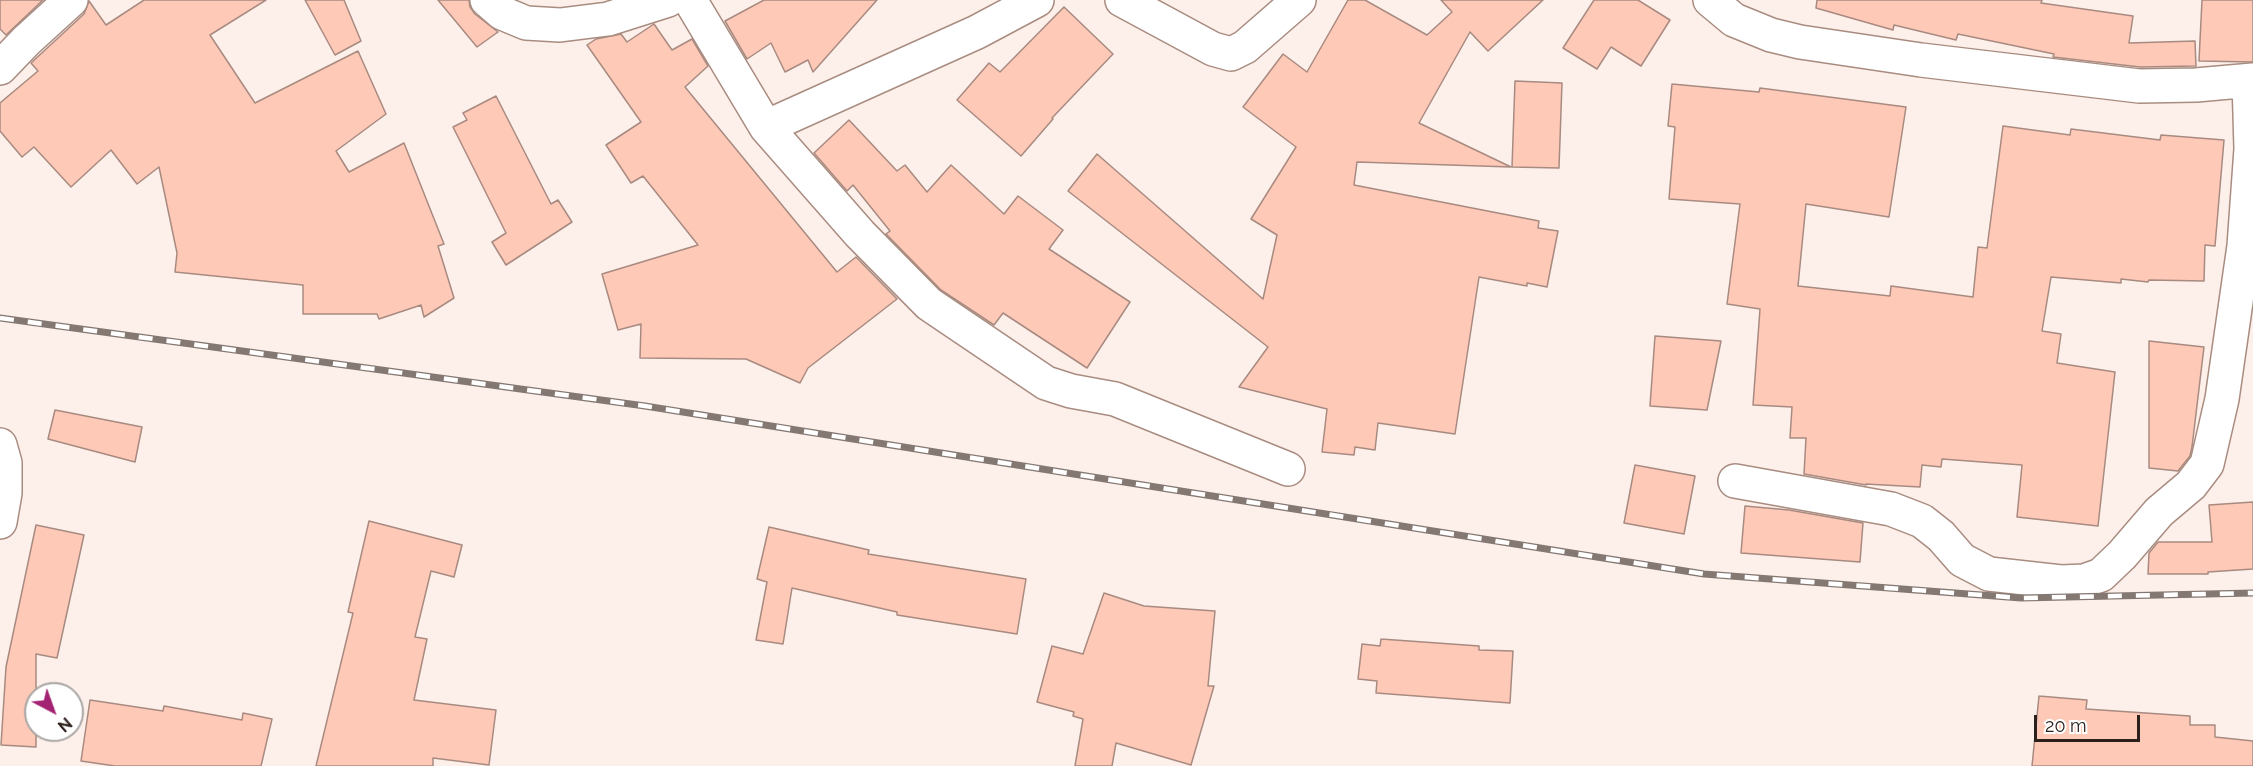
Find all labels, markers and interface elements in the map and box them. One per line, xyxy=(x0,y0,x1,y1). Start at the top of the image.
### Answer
north arrow xyxy=(24,682,84,742)
scale bar xyxy=(2037,703,2144,741)
text: N xyxy=(54,713,76,736)
text: 20 m xyxy=(2045,715,2087,736)

